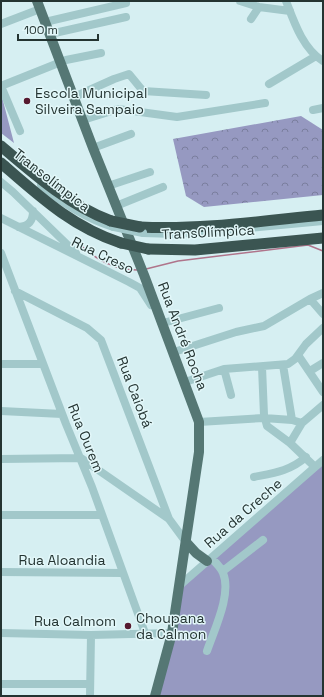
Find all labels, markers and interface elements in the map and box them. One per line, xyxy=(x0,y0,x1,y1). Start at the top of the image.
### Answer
scale bar xyxy=(18,16,98,42)
text: 100 m xyxy=(24,22,58,38)
place label: Escola Municipal Silveira Sampaio xyxy=(35,84,147,118)
marker: Escola Municipal Silveira Sampaio xyxy=(22,96,32,106)
street label: Transolímpica xyxy=(10,144,94,216)
street label: TransOlímpica xyxy=(161,221,255,243)
street label: Rua Creso xyxy=(69,232,137,278)
street label: Rua André Rocha xyxy=(154,279,212,393)
street label: Rua Caiobá xyxy=(113,354,157,430)
street label: Rua Ourem xyxy=(64,401,108,475)
street label: Rua da Creche xyxy=(200,474,286,552)
street label: Rua Aloandia xyxy=(19,551,105,569)
place label: Choupana da Calmon xyxy=(136,609,206,643)
street label: Rua Calmom xyxy=(34,612,116,630)
marker: Choupana da Calmon xyxy=(123,621,133,631)

